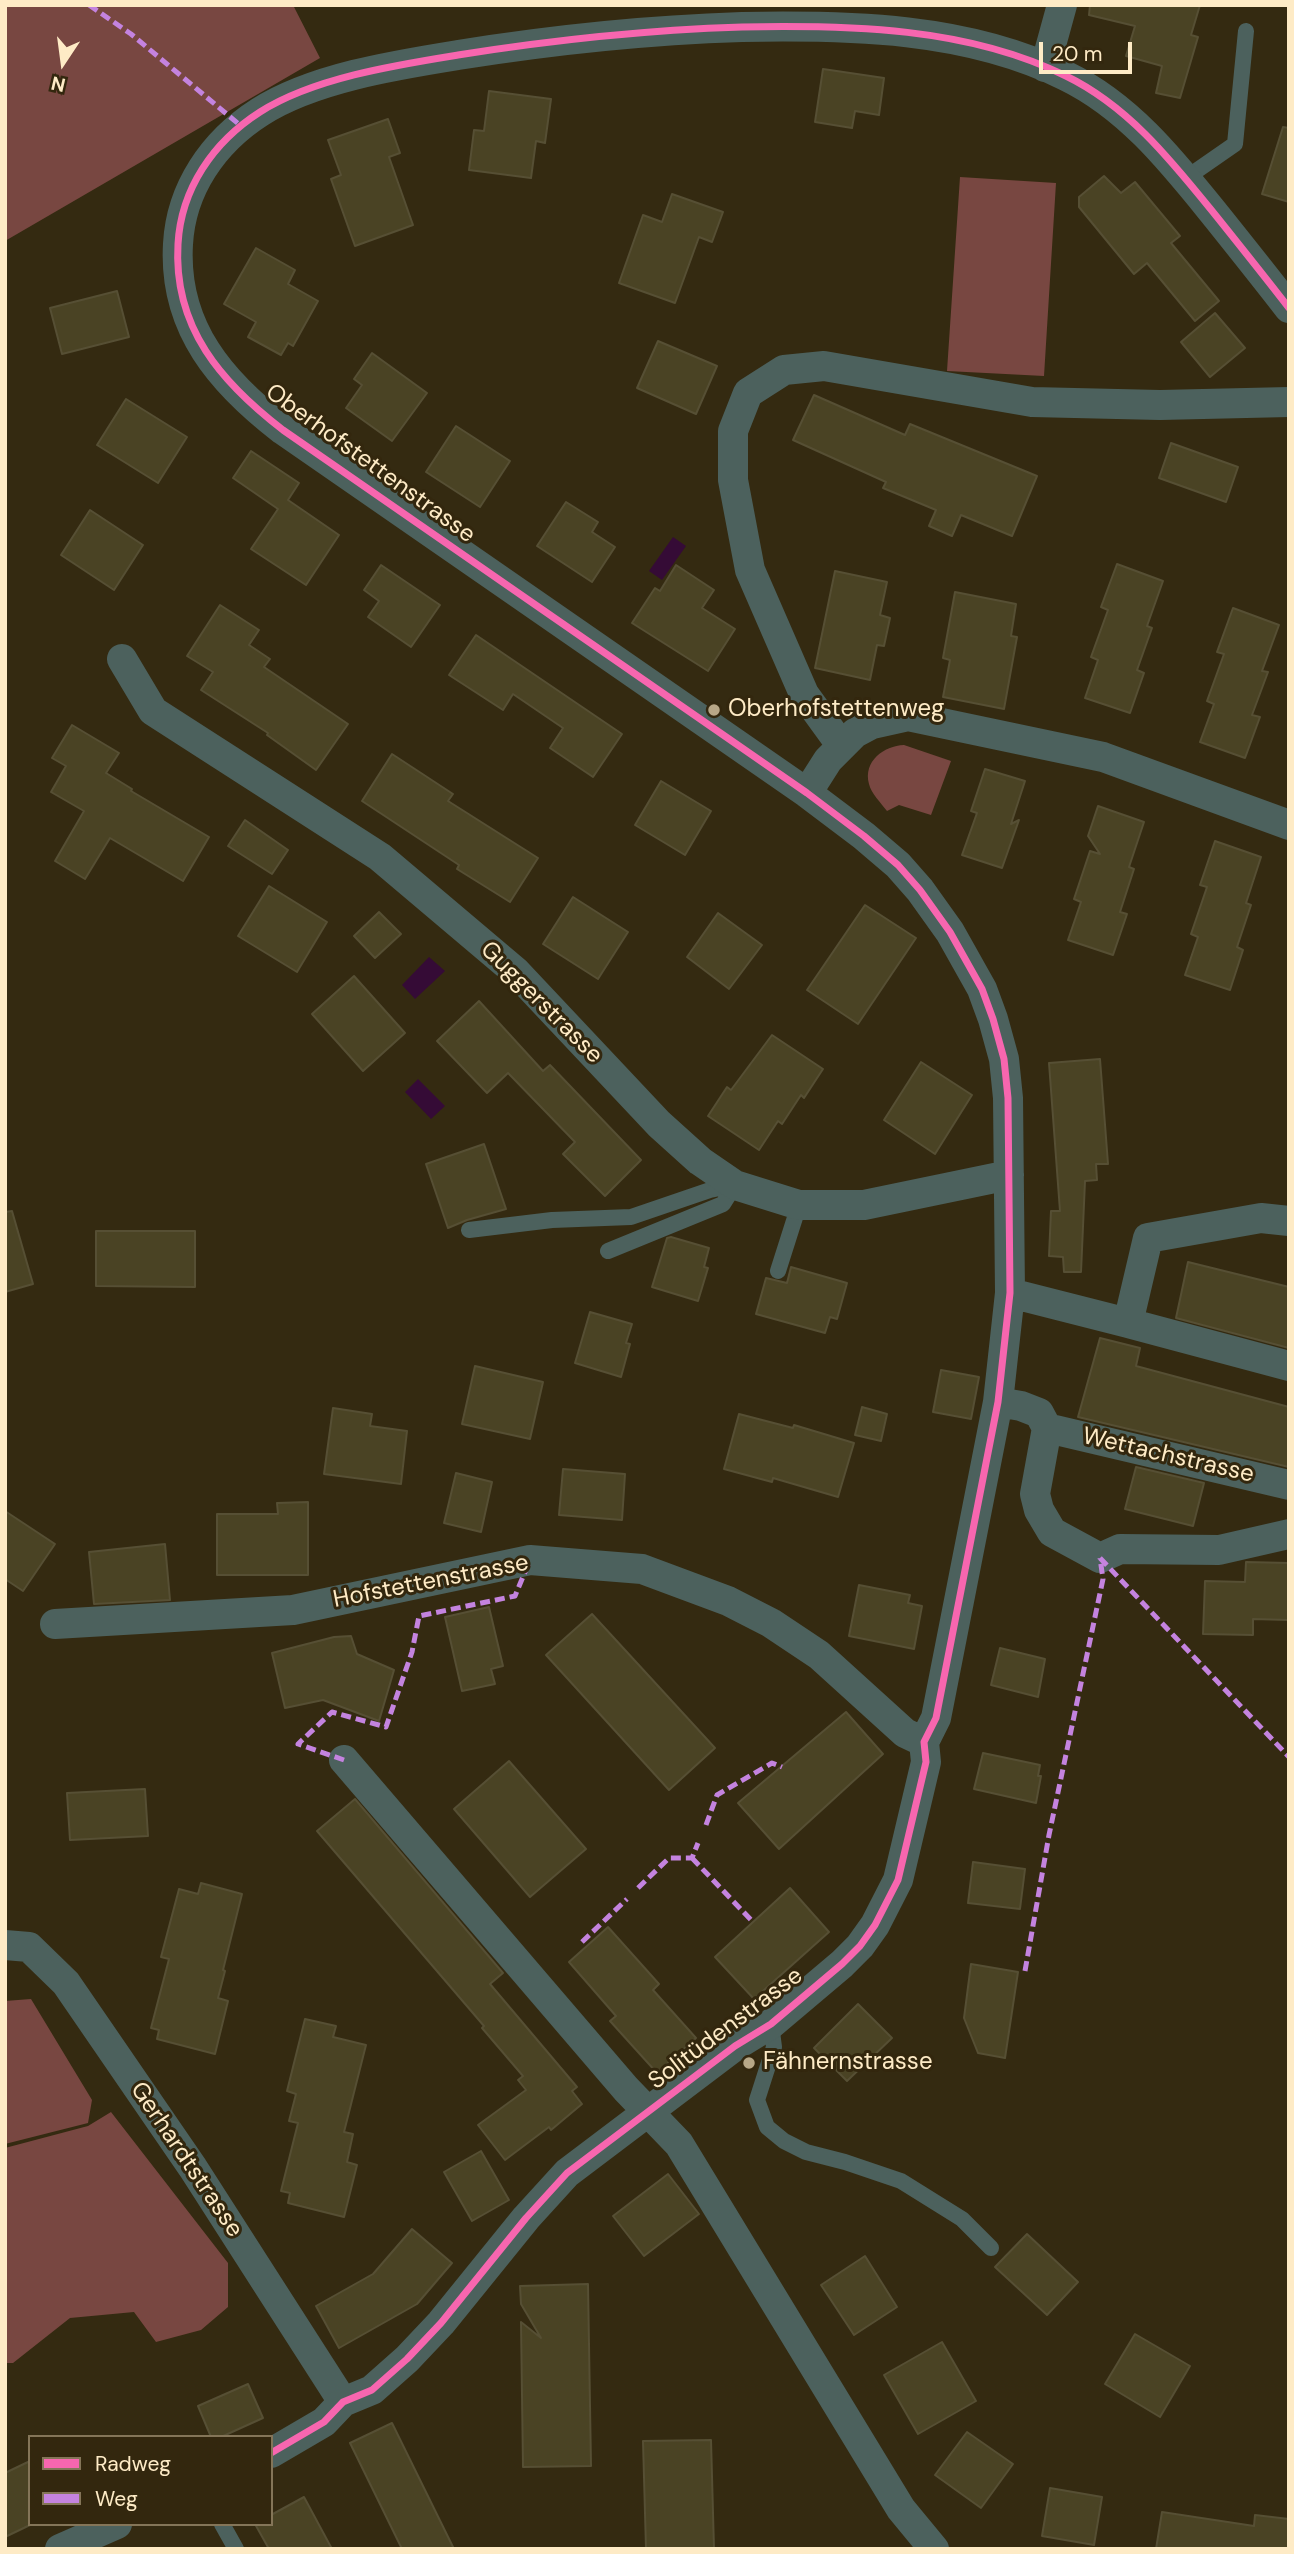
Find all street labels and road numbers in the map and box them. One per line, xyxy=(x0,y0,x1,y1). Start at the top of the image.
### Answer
street label: Oberhofstettenstrasse xyxy=(260,378,480,550)
street label: Guggerstrasse xyxy=(474,936,608,1070)
street label: Wettachstrasse xyxy=(1079,1422,1257,1490)
street label: Hofstettenstrasse xyxy=(331,1549,531,1615)
street label: Solitüdenstrasse xyxy=(643,1962,809,2096)
street label: Gerhardtstrasse xyxy=(123,2077,249,2243)

